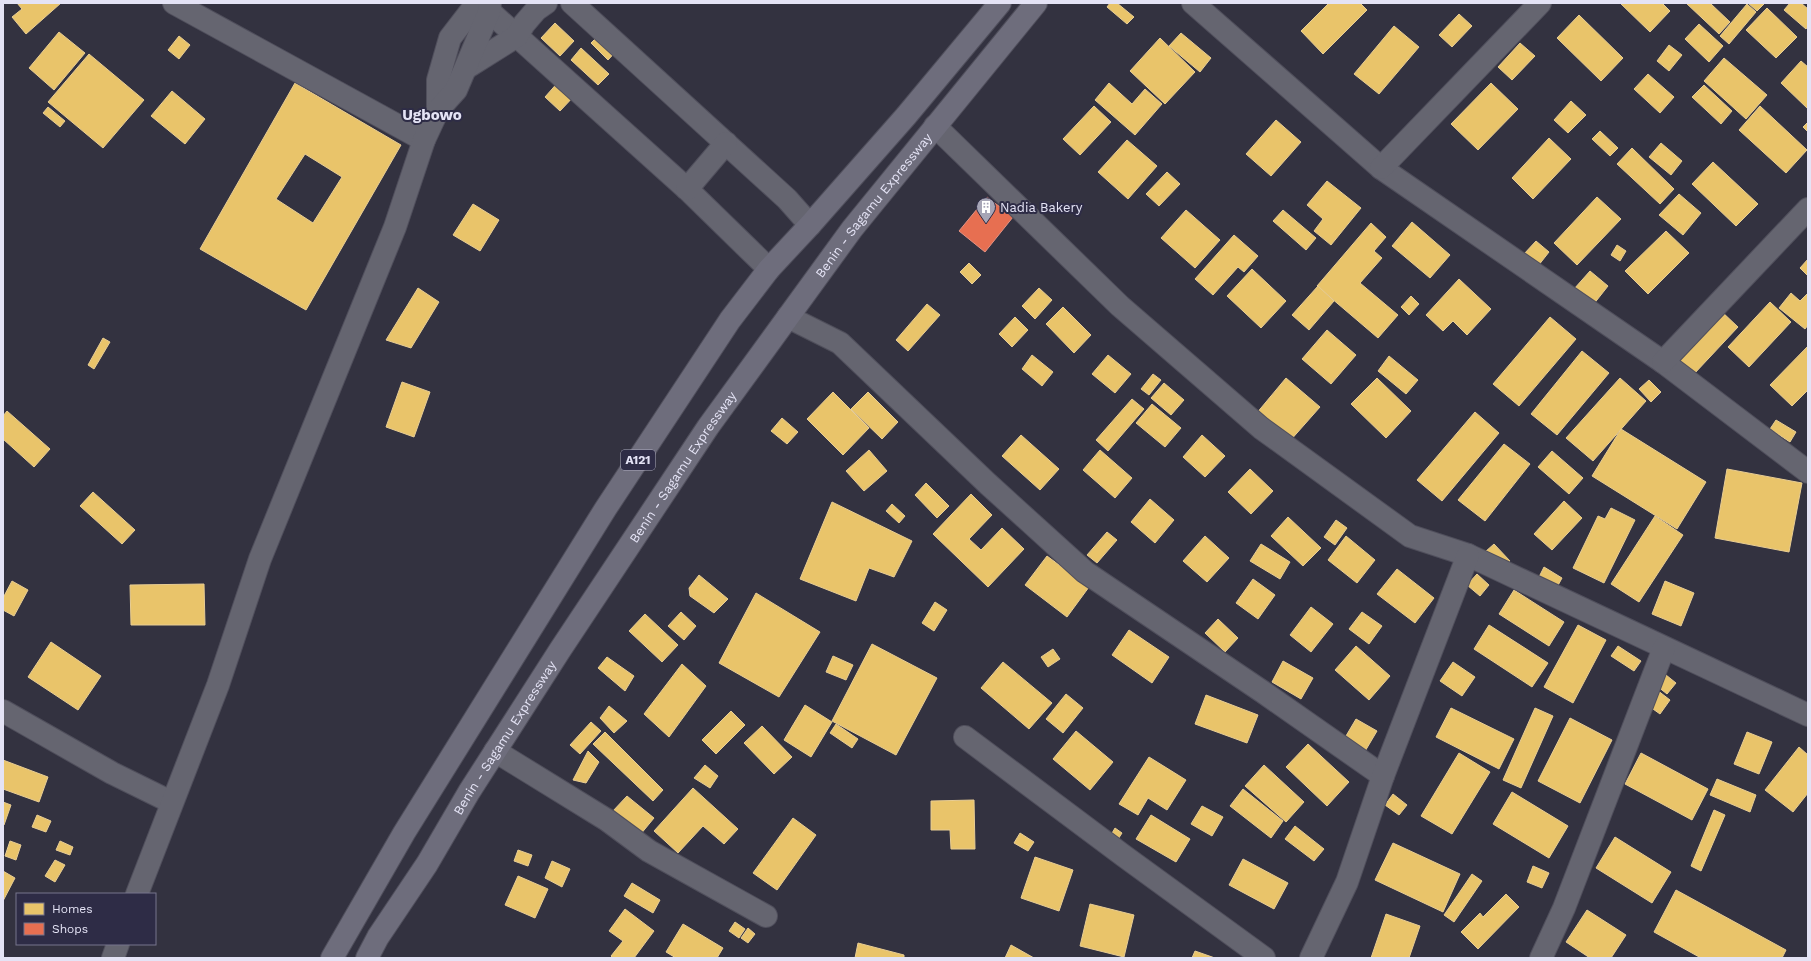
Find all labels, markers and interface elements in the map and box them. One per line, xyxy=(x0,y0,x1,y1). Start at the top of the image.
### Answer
district label: Ugbowo xyxy=(402,106,462,124)
street label: Benin - Sagamu Expressway xyxy=(812,130,935,280)
building icon: Nadia Bakery xyxy=(975,196,997,224)
place label: Nadia Bakery xyxy=(1000,200,1083,215)
street label: Benin - Sagamu Expressway xyxy=(626,388,739,545)
road number: A121 xyxy=(621,450,655,470)
street label: Benin - Sagamu Expressway xyxy=(450,657,559,817)
legend xyxy=(16,893,156,945)
text: Homes xyxy=(52,902,93,916)
text: Shops xyxy=(52,922,88,936)

